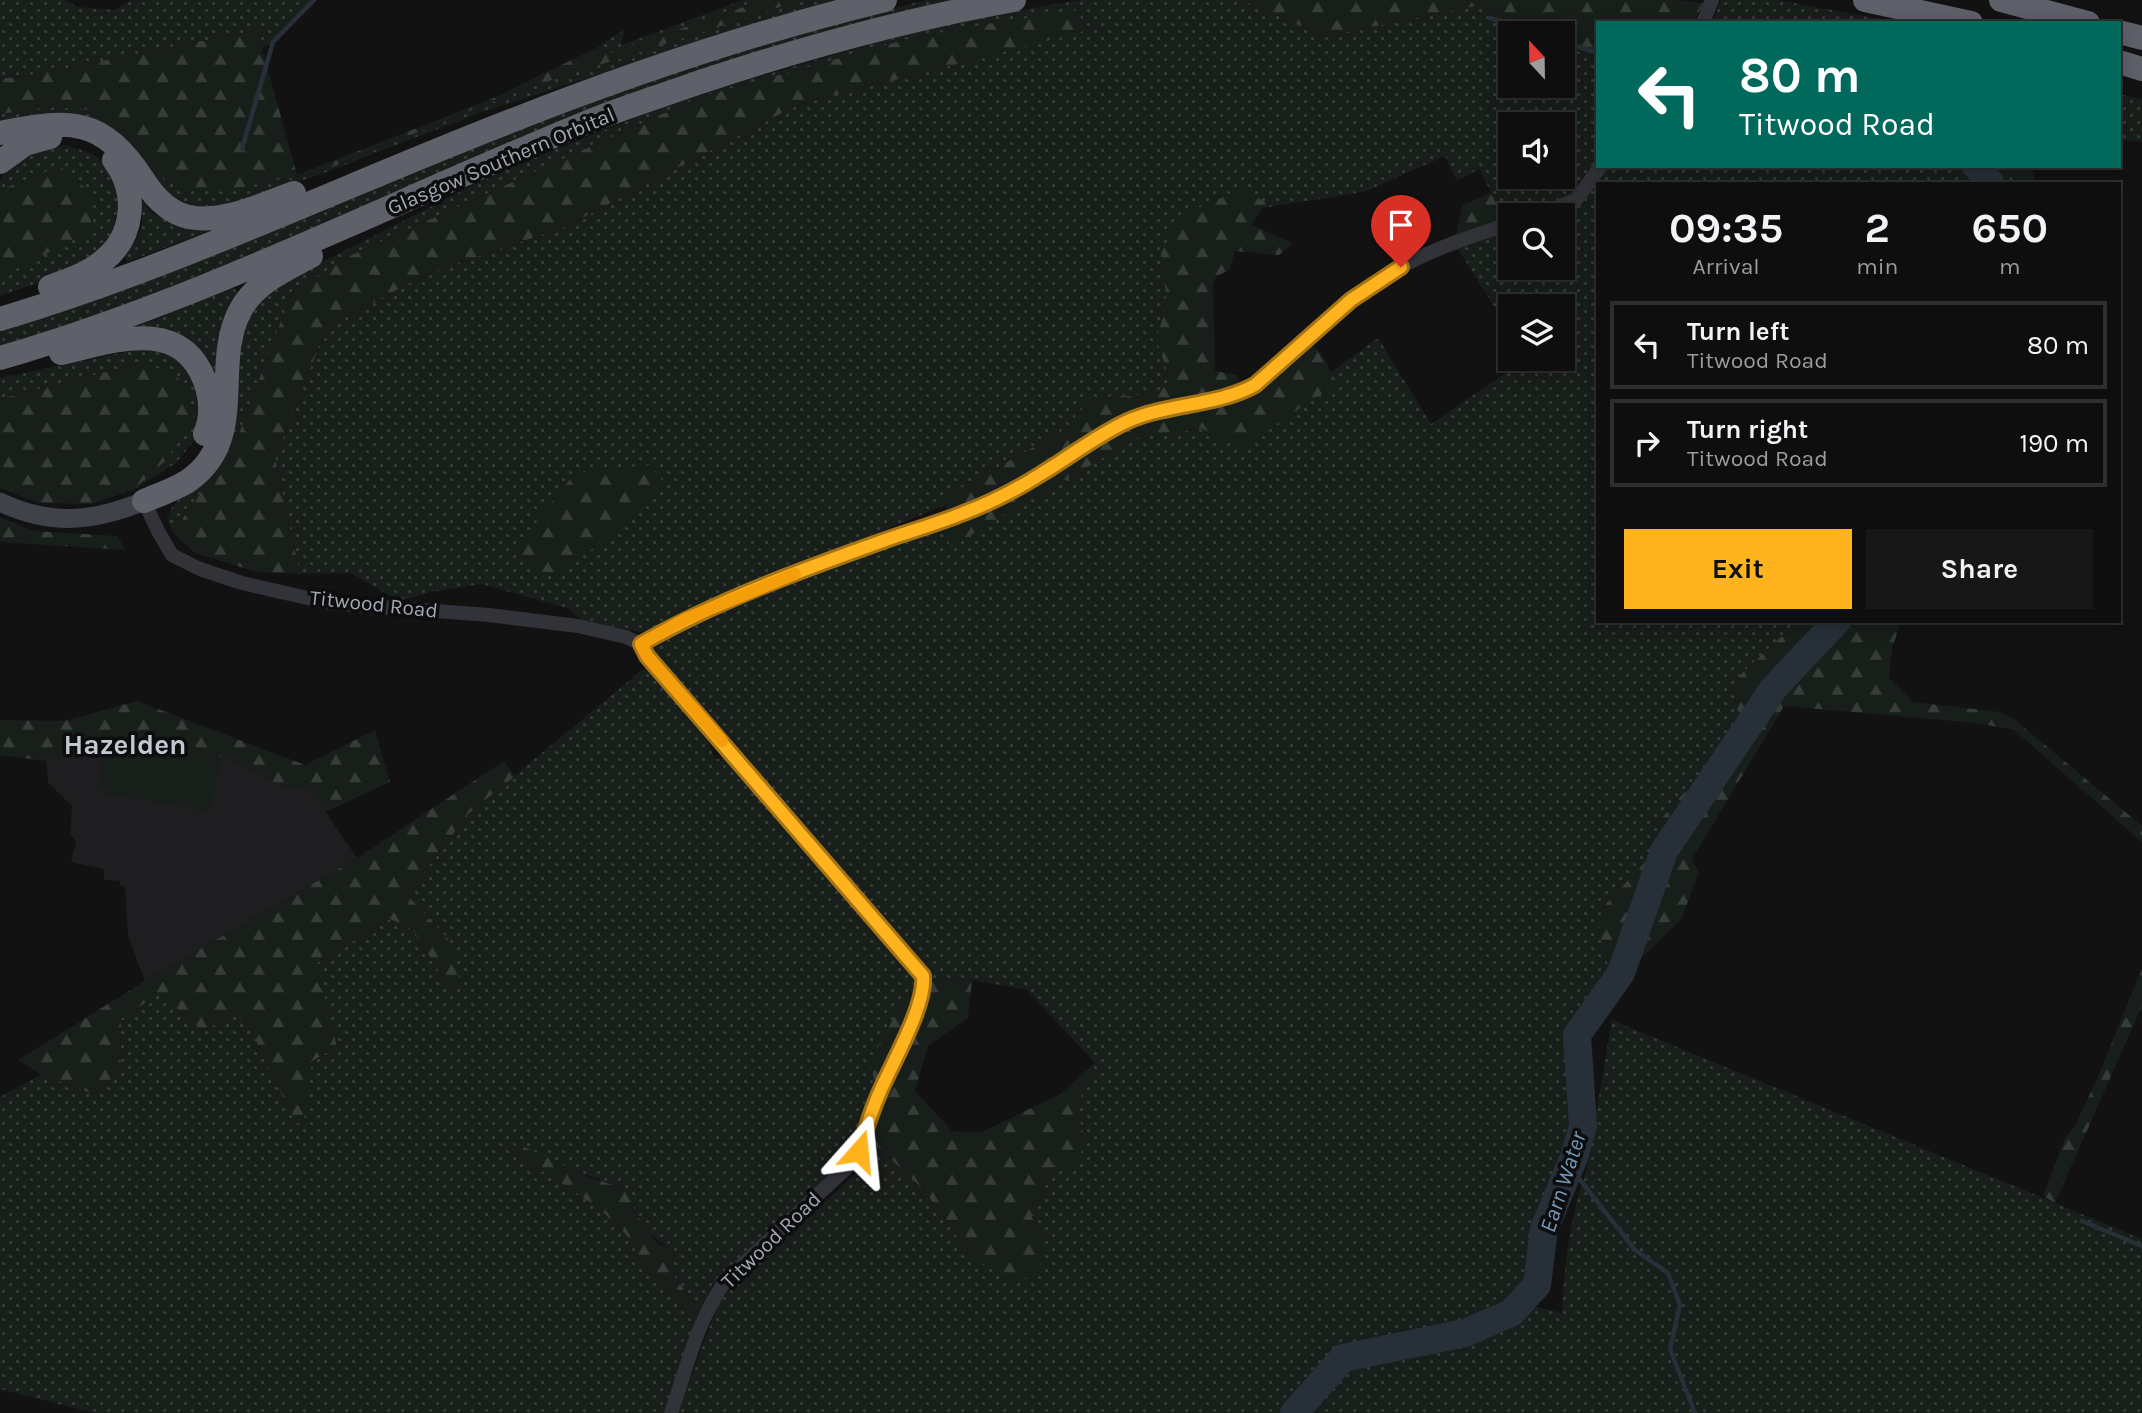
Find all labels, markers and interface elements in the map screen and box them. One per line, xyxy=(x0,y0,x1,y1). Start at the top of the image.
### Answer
north arrow xyxy=(1498,21,1575,98)
map controls xyxy=(1498,21,1575,371)
text: 80 m xyxy=(1739,47,1861,104)
icon: left xyxy=(1624,49,1715,140)
street label: Glasgow Southern Orbital xyxy=(384,102,618,220)
text: Titwood Road xyxy=(1739,106,1935,143)
button: sound xyxy=(1498,112,1575,189)
pin xyxy=(1371,195,1431,267)
button: search xyxy=(1498,203,1575,280)
text: 09:35 xyxy=(1669,203,1783,253)
text: 2 xyxy=(1865,203,1890,253)
text: 650 xyxy=(1971,203,2048,253)
icon: arrive xyxy=(1382,206,1420,244)
text: Arrival xyxy=(1692,253,1760,280)
text: min xyxy=(1856,253,1898,280)
text: m xyxy=(1999,253,2020,280)
button: layers xyxy=(1498,294,1575,371)
text: Turn left xyxy=(1687,316,1789,347)
icon: left xyxy=(1628,326,1666,364)
text: 80 m xyxy=(2027,330,2089,361)
text: Titwood Road xyxy=(1687,347,1828,374)
text: Turn right xyxy=(1687,414,1808,445)
icon: right xyxy=(1628,424,1666,462)
text: 190 m xyxy=(2019,428,2089,459)
text: Titwood Road xyxy=(1687,445,1828,472)
button: Exit xyxy=(1624,529,1852,609)
button: Share xyxy=(1866,529,2093,609)
street label: Titwood Road xyxy=(309,585,439,623)
district label: Hazelden xyxy=(64,728,186,761)
position arrow xyxy=(822,1114,896,1188)
water label: Earn Water xyxy=(1534,1127,1592,1236)
street label: Titwood Road xyxy=(716,1187,826,1293)

